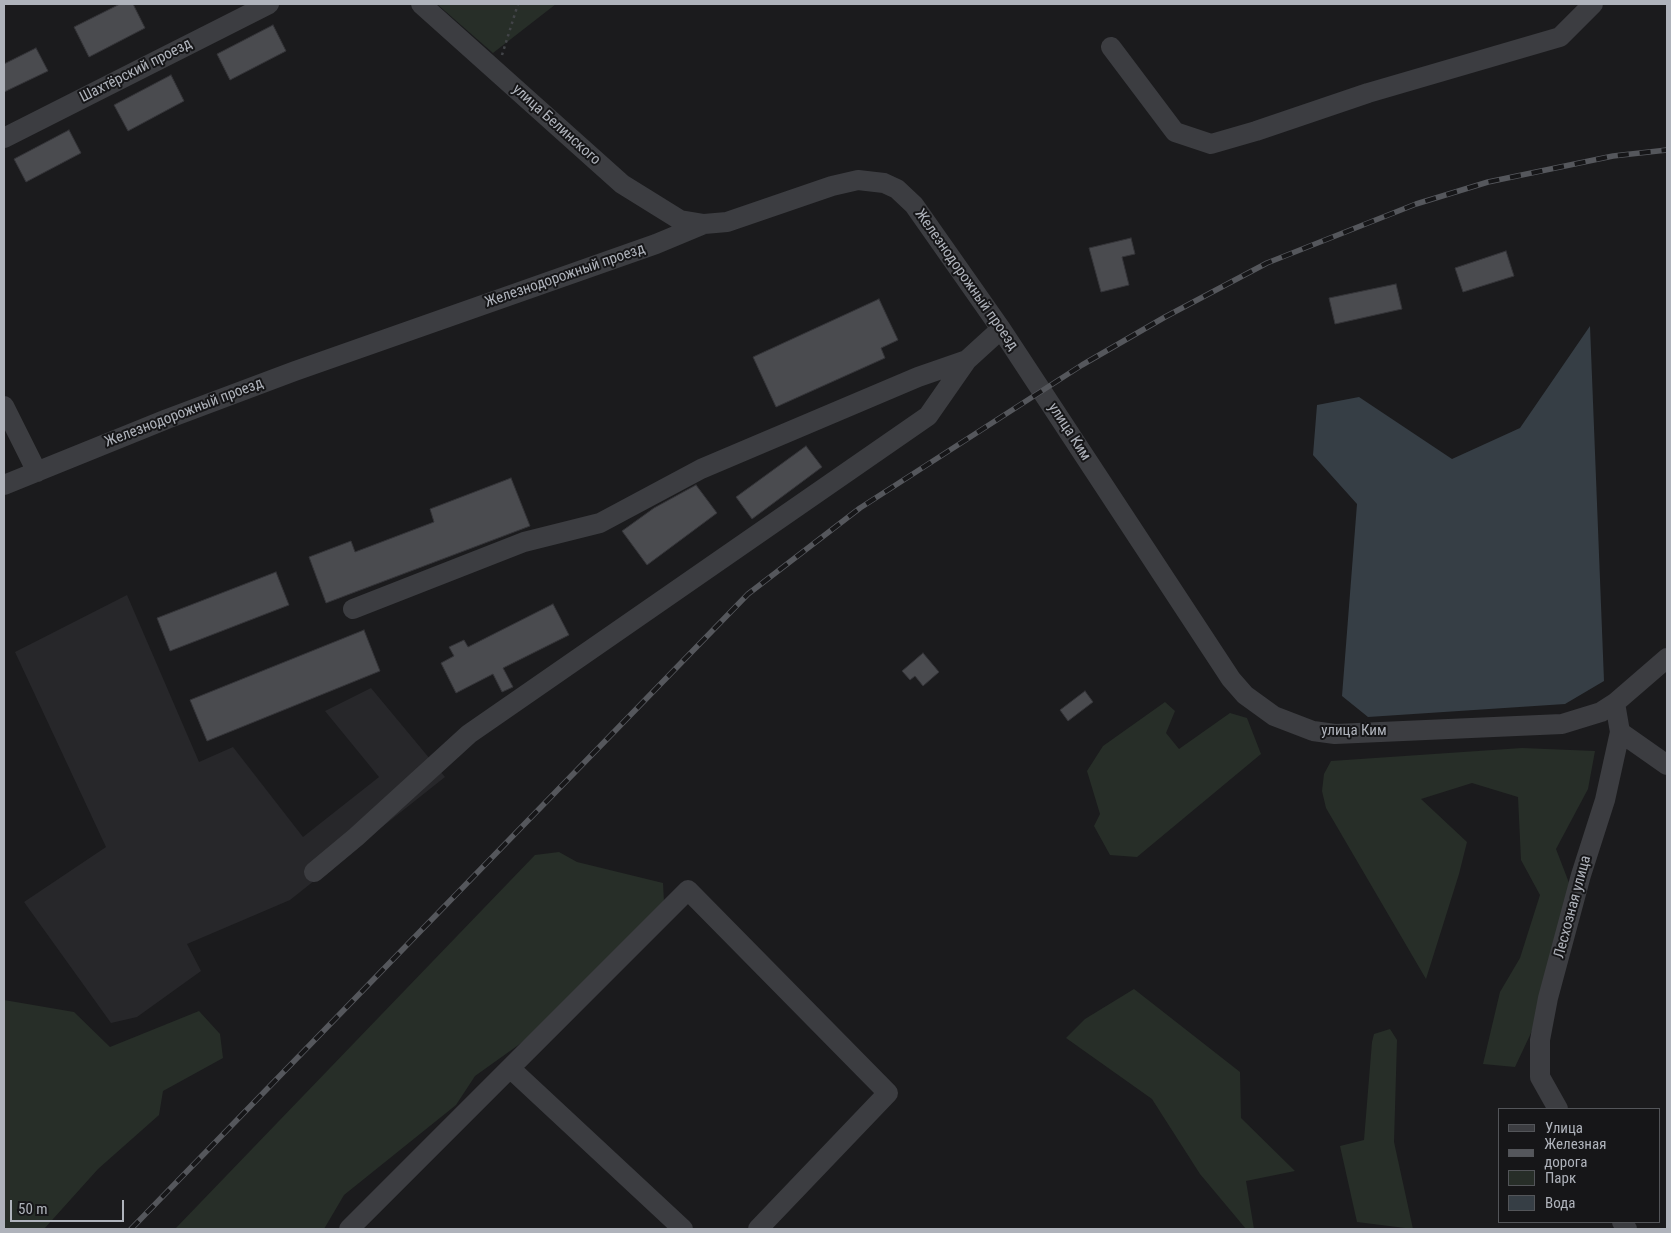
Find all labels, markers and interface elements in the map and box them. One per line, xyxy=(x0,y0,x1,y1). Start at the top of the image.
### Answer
street label: Шахтёрский проезд xyxy=(77,35,195,107)
street label: улица Белинского xyxy=(508,81,604,169)
street label: Железнодорожный проезд xyxy=(910,206,1022,354)
street label: Железнодорожный проезд xyxy=(483,240,647,312)
street label: Железнодорожный проезд xyxy=(102,374,266,452)
street label: улица Ким xyxy=(1044,400,1094,464)
street label: улица Ким xyxy=(1321,722,1387,740)
street label: Лесхозная улица xyxy=(1551,854,1595,960)
legend xyxy=(1498,1108,1661,1223)
text: Улица xyxy=(1545,1119,1583,1137)
text: Железная дорога xyxy=(1544,1135,1606,1171)
text: Парк xyxy=(1545,1169,1576,1187)
scale bar xyxy=(12,1190,126,1222)
text: Вода xyxy=(1545,1194,1575,1212)
text: 50 m xyxy=(18,1200,48,1218)

